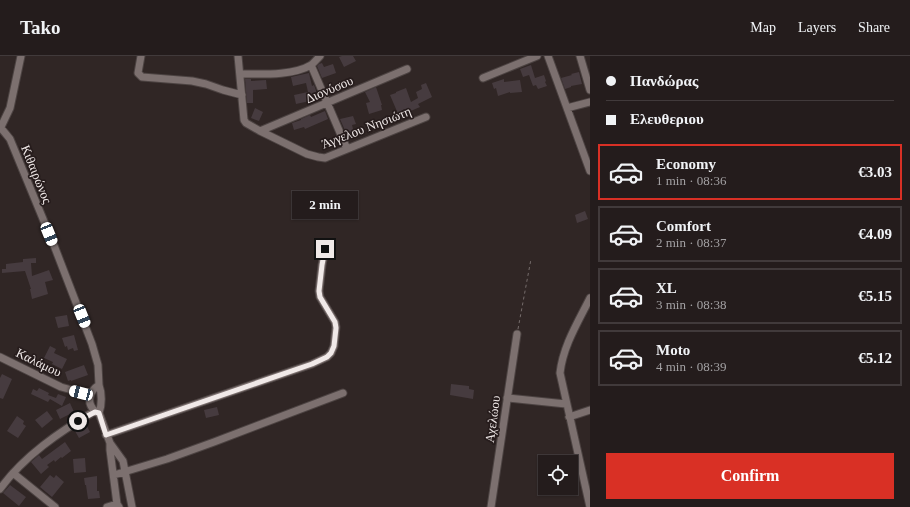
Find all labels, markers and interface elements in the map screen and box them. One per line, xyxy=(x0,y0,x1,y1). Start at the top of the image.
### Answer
text: Tako xyxy=(20,17,61,38)
text: Map xyxy=(750,20,776,35)
text: Layers xyxy=(798,20,836,35)
text: Share xyxy=(858,20,890,35)
street label: Διονύσου xyxy=(303,73,355,106)
text: Πανδώρας xyxy=(630,73,698,89)
street label: Άγγελου Νησιώτη xyxy=(319,103,413,151)
text: Ελευθεριου xyxy=(630,111,704,127)
street label: Κιθαιρώνος xyxy=(18,143,55,207)
icon: car xyxy=(608,154,644,190)
text: Economy xyxy=(656,156,716,172)
text: €3.03 xyxy=(858,164,892,180)
text: 1 min · 08:36 xyxy=(656,173,726,188)
callout: 2 min xyxy=(292,191,358,219)
text: 2 min xyxy=(309,197,341,212)
icon: car xyxy=(608,216,644,252)
text: Comfort xyxy=(656,218,711,234)
car xyxy=(39,221,59,247)
text: €4.09 xyxy=(858,226,892,242)
text: 2 min · 08:37 xyxy=(656,235,726,250)
route end xyxy=(316,240,334,258)
icon: car xyxy=(608,278,644,314)
text: XL xyxy=(656,280,677,296)
text: €5.15 xyxy=(858,288,892,304)
text: 3 min · 08:38 xyxy=(656,297,726,312)
car xyxy=(72,303,92,329)
icon: car xyxy=(608,340,644,376)
text: Moto xyxy=(656,342,690,358)
street label: Καλάμου xyxy=(14,345,64,380)
text: €5.12 xyxy=(858,350,892,366)
text: 4 min · 08:39 xyxy=(656,359,726,374)
car xyxy=(68,384,94,402)
street label: Αχελώου xyxy=(482,394,503,444)
route start xyxy=(69,412,87,430)
button: Confirm xyxy=(606,453,894,499)
map controls xyxy=(538,455,578,495)
button: locate xyxy=(538,455,578,495)

